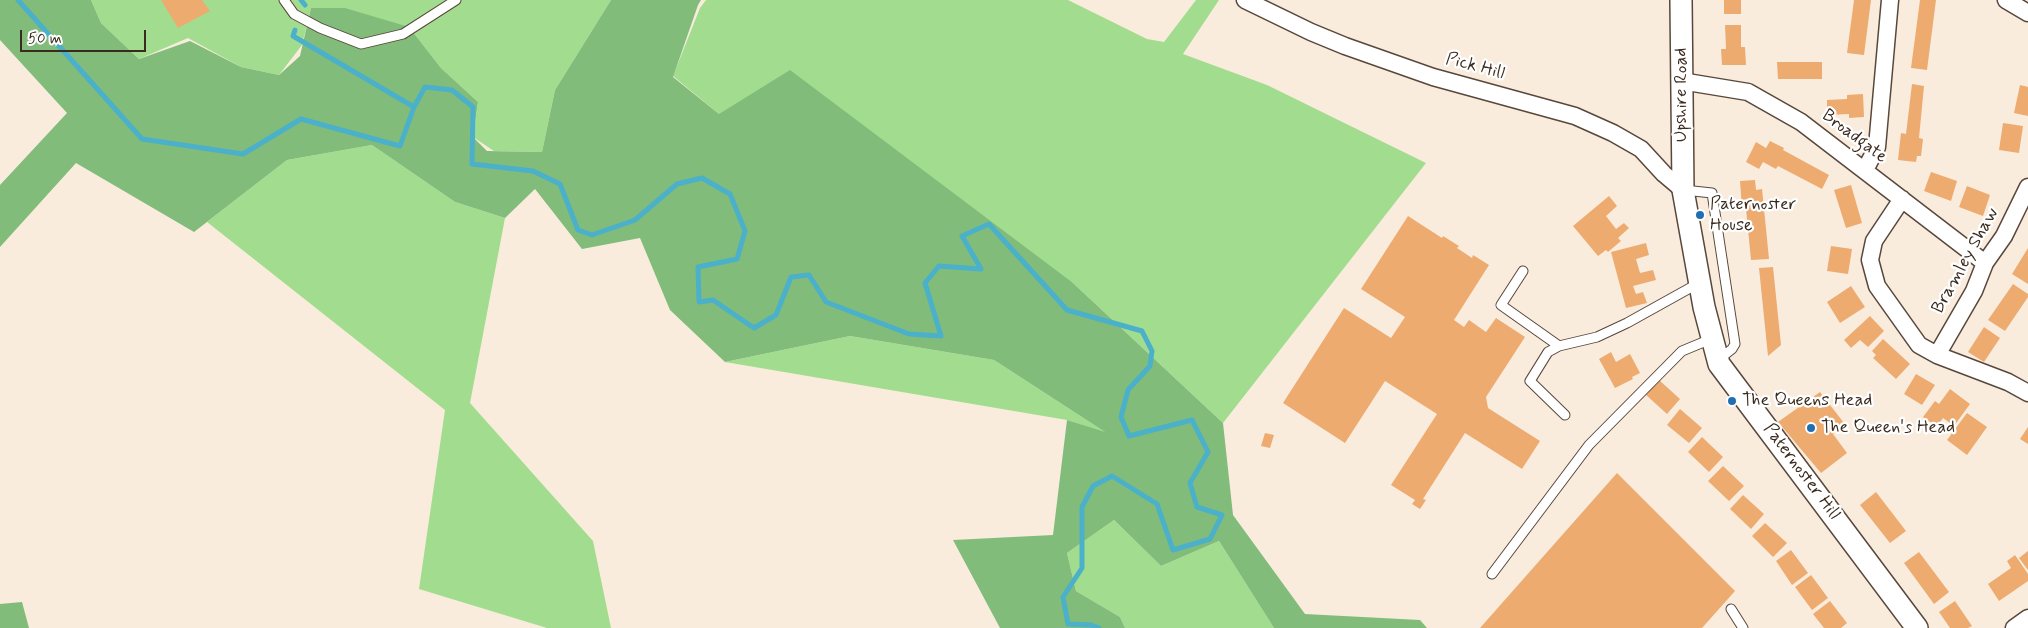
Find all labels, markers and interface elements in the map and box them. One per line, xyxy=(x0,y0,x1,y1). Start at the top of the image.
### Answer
scale bar xyxy=(22,20,149,52)
text: 50 m xyxy=(28,29,62,49)
street label: Upshire Road xyxy=(1671,48,1693,142)
street label: Pick Hill xyxy=(1443,49,1507,85)
street label: Broadgate xyxy=(1817,105,1891,169)
place label: Paternoster House xyxy=(1710,194,1796,236)
street label: Bramley Shaw xyxy=(1928,204,2004,318)
marker: Paternoster House xyxy=(1694,209,1706,221)
place label: The Queens Head xyxy=(1742,390,1872,412)
marker: The Queens Head xyxy=(1726,395,1738,407)
place label: The Queen's Head xyxy=(1821,417,1955,439)
street label: Paternoster Hill xyxy=(1758,420,1844,524)
marker: The Queen's Head xyxy=(1805,422,1817,434)

